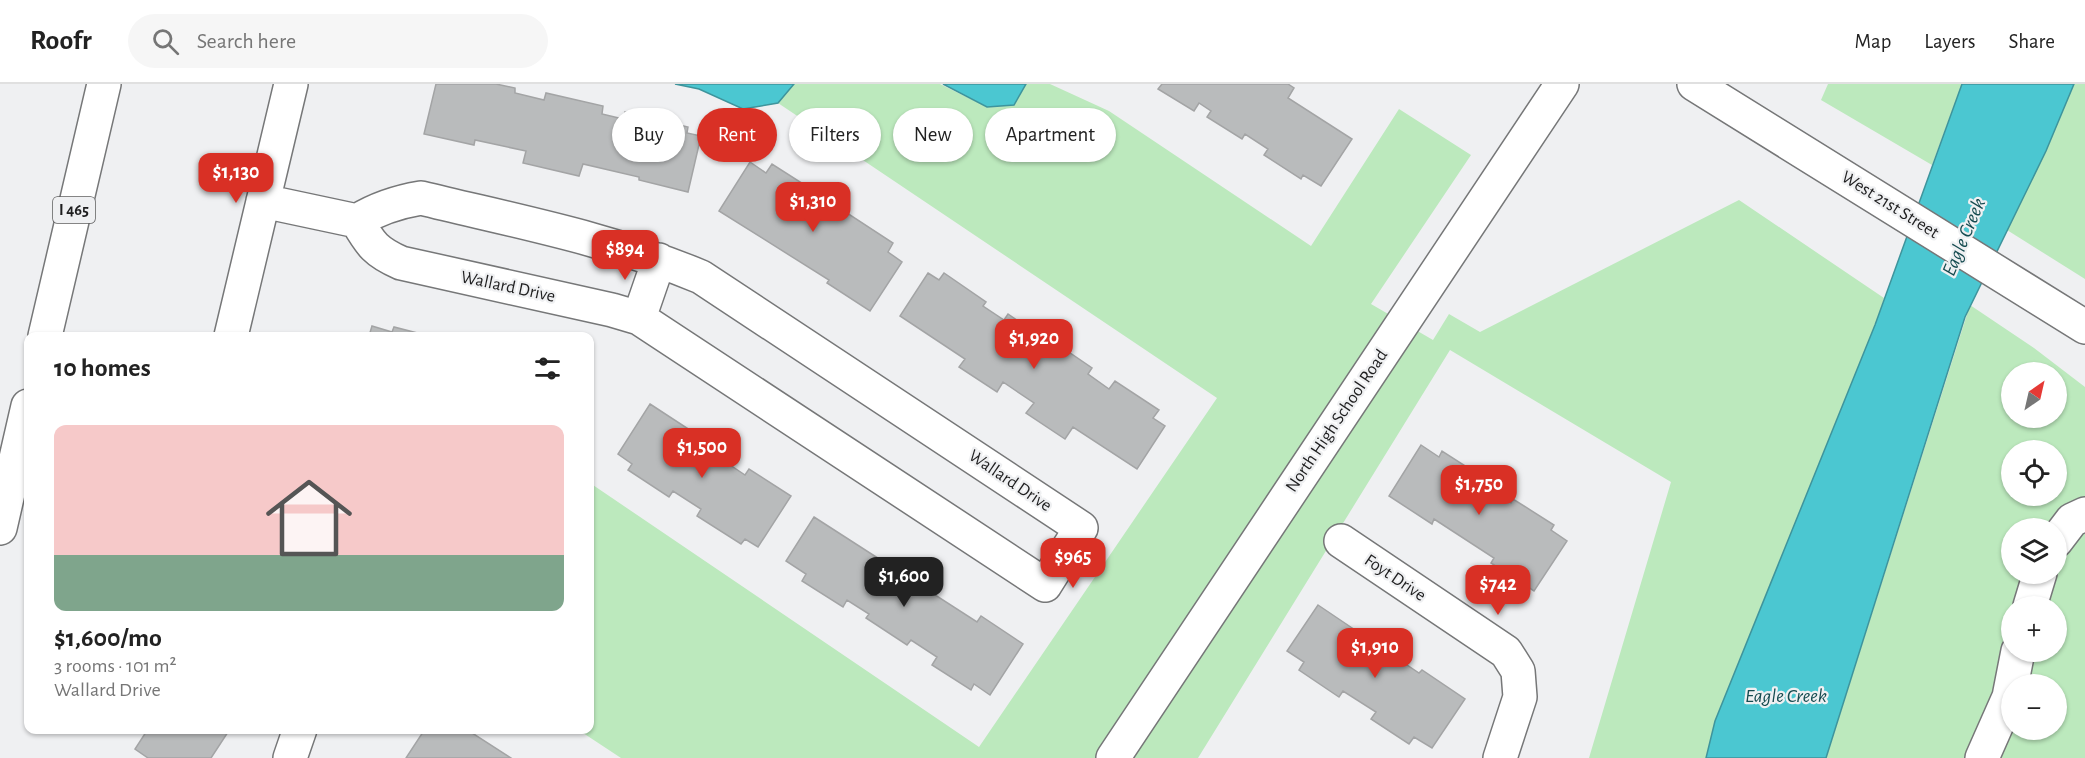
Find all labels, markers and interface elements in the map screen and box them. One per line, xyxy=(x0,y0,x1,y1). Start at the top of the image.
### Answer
search box xyxy=(128,14,548,68)
icon: search xyxy=(149,25,182,58)
text: Roofr xyxy=(30,27,92,55)
text: Search here xyxy=(197,30,296,52)
text: Map xyxy=(1855,31,1891,52)
text: Layers xyxy=(1924,31,1975,52)
text: Share xyxy=(2008,31,2055,52)
chip: Buy xyxy=(612,108,685,162)
chip: Rent xyxy=(697,108,777,162)
chip: Filters xyxy=(789,108,881,162)
chip: New xyxy=(893,108,973,162)
chip: Apartment xyxy=(985,108,1116,162)
pin: $1,130 xyxy=(187,153,285,204)
text: $1,130 xyxy=(212,162,260,182)
street label: West 21st Street xyxy=(1838,168,1942,242)
pin: $1,310 xyxy=(764,182,862,233)
text: $1,310 xyxy=(789,191,837,211)
water label: Eagle Creek xyxy=(1939,195,1989,279)
road number: I 465 xyxy=(53,197,95,223)
pin: $894 xyxy=(589,230,661,281)
text: $894 xyxy=(606,239,644,259)
street label: Wallard Drive xyxy=(459,268,557,306)
pin: $1,920 xyxy=(985,319,1083,370)
text: $1,920 xyxy=(1009,328,1059,348)
street label: North High School Road xyxy=(1283,347,1391,495)
icon: filters xyxy=(531,352,564,385)
text: 10 homes xyxy=(54,355,151,381)
north arrow xyxy=(2001,362,2067,428)
map controls xyxy=(2001,362,2067,740)
pin: $1,500 xyxy=(653,428,751,479)
text: $1,500 xyxy=(677,437,727,457)
button: locate xyxy=(2001,440,2067,506)
street label: Wallard Drive xyxy=(965,447,1055,515)
icon: home xyxy=(255,464,363,572)
pin: $1,750 xyxy=(1430,465,1528,516)
text: $1,750 xyxy=(1455,474,1503,494)
button: layers xyxy=(2001,518,2067,584)
pin: $965 xyxy=(1037,538,1109,589)
text: $965 xyxy=(1055,547,1091,567)
street label: Foyt Drive xyxy=(1361,551,1429,605)
pin: $1,600 xyxy=(855,557,953,608)
pin: $742 xyxy=(1462,565,1534,616)
text: $1,600 xyxy=(878,566,930,586)
text: $742 xyxy=(1479,574,1517,594)
button: + xyxy=(2001,596,2067,662)
text: $1,600/mo xyxy=(54,625,162,651)
pin: $1,910 xyxy=(1326,628,1424,679)
text: $1,910 xyxy=(1351,637,1399,657)
text: 3 rooms · 101 m² xyxy=(54,656,177,676)
button: − xyxy=(2001,674,2067,740)
text: Wallard Drive xyxy=(54,680,161,700)
water label: Eagle Creek xyxy=(1745,686,1827,706)

